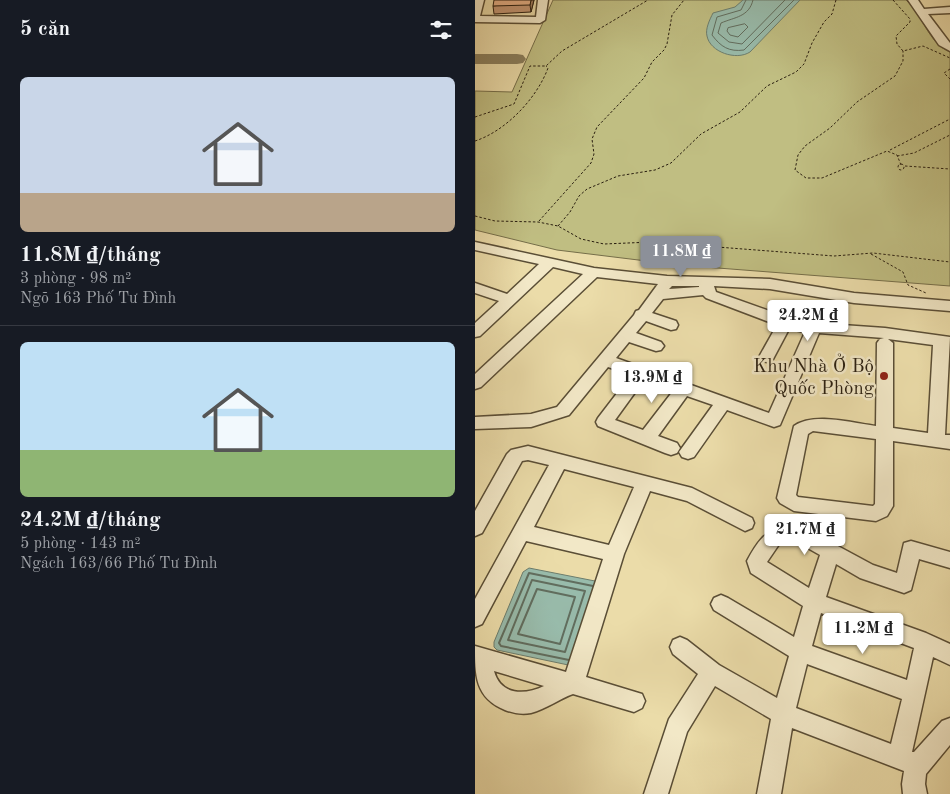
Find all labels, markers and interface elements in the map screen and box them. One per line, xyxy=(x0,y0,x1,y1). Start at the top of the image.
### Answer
icon: filters xyxy=(427,16,455,44)
text: 5 căn xyxy=(20,19,70,40)
icon: home xyxy=(193,109,283,199)
pin: 11.8M ₫ xyxy=(635,236,727,278)
text: 11.8M ₫ xyxy=(651,244,711,260)
text: 11.8M ₫/tháng xyxy=(20,245,161,266)
text: 3 phòng · 98 m² xyxy=(20,271,131,287)
text: Ngõ 163 Phố Tư Đình xyxy=(20,291,176,307)
pin: 24.2M ₫ xyxy=(762,300,854,342)
text: 24.2M ₫ xyxy=(778,308,838,324)
place label: Khu Nhà Ở Bộ Quốc Phòng xyxy=(753,353,875,399)
pin: 13.9M ₫ xyxy=(606,362,698,404)
text: 13.9M ₫ xyxy=(622,370,682,386)
marker: Khu Nhà Ở Bộ Quốc Phòng xyxy=(878,370,890,382)
icon: home xyxy=(193,375,283,465)
text: 24.2M ₫/tháng xyxy=(20,510,161,531)
pin: 21.7M ₫ xyxy=(759,514,851,556)
text: 21.7M ₫ xyxy=(775,522,835,538)
text: 5 phòng · 143 m² xyxy=(20,536,141,552)
text: Ngách 163/66 Phố Tư Đình xyxy=(20,556,218,572)
pin: 11.2M ₫ xyxy=(817,612,909,655)
text: 11.2M ₫ xyxy=(833,621,893,637)

